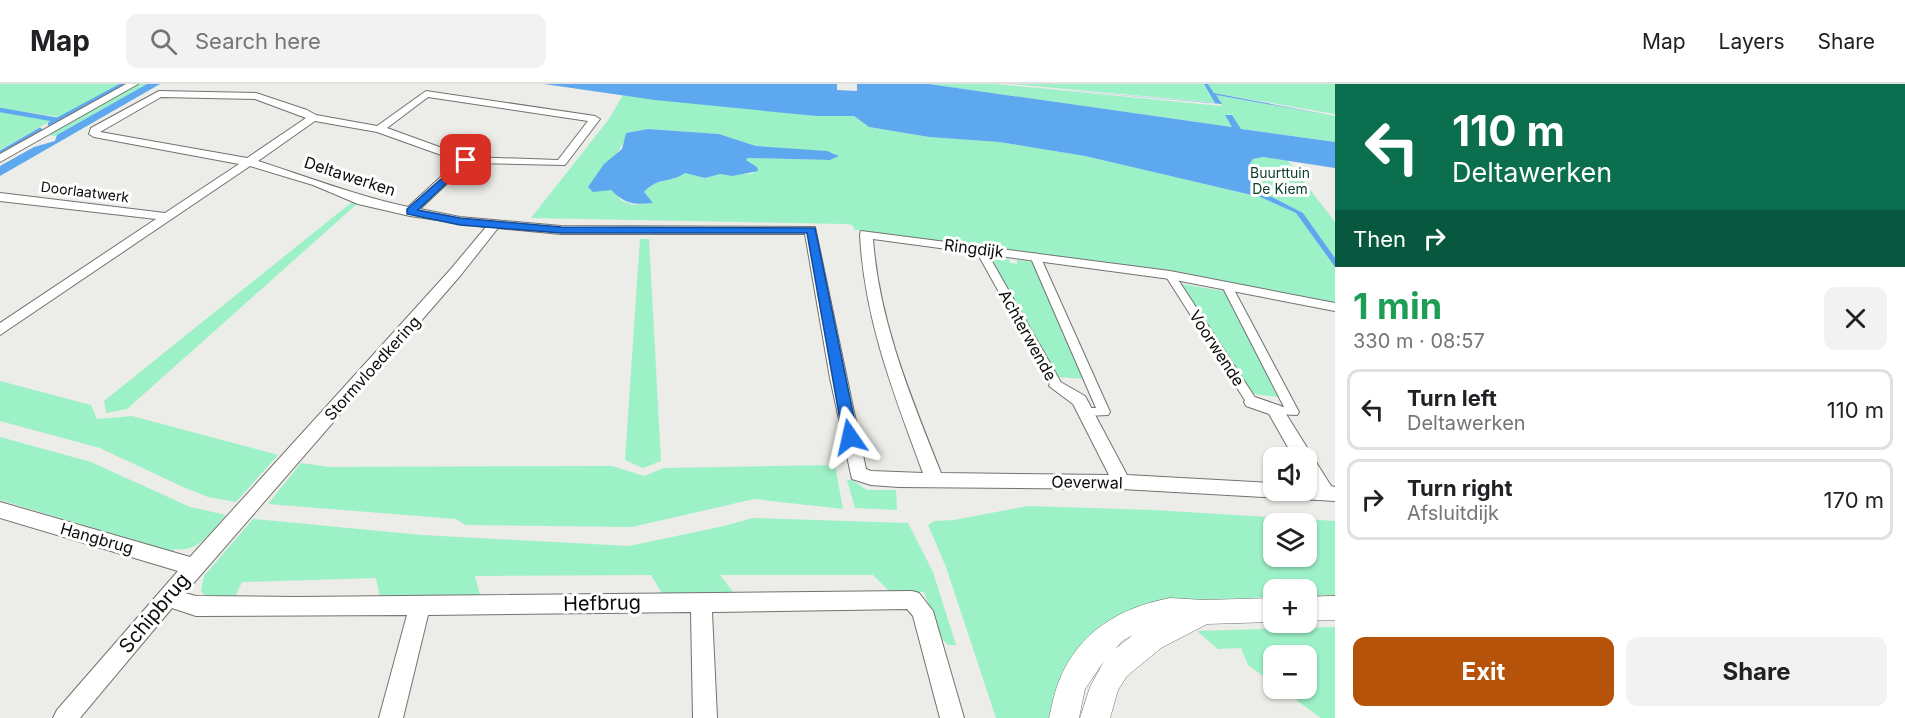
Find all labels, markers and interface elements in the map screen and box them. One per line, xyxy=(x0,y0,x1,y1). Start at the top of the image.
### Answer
search box xyxy=(126,14,546,68)
text: Map xyxy=(30,24,90,58)
icon: search xyxy=(147,25,180,58)
text: Search here xyxy=(195,28,321,54)
text: Map xyxy=(1642,29,1686,54)
text: Layers xyxy=(1719,29,1785,54)
text: Share xyxy=(1818,29,1875,54)
text: 110 m xyxy=(1452,105,1565,156)
icon: left xyxy=(1353,108,1431,186)
pin xyxy=(440,134,491,185)
icon: arrive xyxy=(449,143,482,176)
street label: Deltawerken xyxy=(302,152,398,200)
text: Deltawerken xyxy=(1452,156,1612,189)
park label: Buurttuin De Kiem xyxy=(1250,164,1310,197)
street label: Doorlaatwerk xyxy=(40,178,130,205)
icon: right xyxy=(1418,222,1451,255)
text: Then xyxy=(1353,226,1406,252)
street label: Ringdijk xyxy=(943,234,1005,262)
text: 1 min xyxy=(1353,284,1442,328)
street label: Achterwende xyxy=(995,286,1061,384)
button: close xyxy=(1824,287,1887,350)
street label: Voorwende xyxy=(1185,306,1249,390)
street label: Stormvloedkering xyxy=(320,312,424,424)
text: 330 m · 08:57 xyxy=(1353,329,1485,353)
text: Turn left xyxy=(1407,385,1497,411)
icon: left xyxy=(1356,393,1389,426)
text: 110 m xyxy=(1827,397,1884,423)
position arrow xyxy=(818,405,882,469)
text: Deltawerken xyxy=(1407,411,1526,435)
map controls xyxy=(1263,447,1317,699)
button: sound xyxy=(1263,447,1317,501)
street label: Oeverwal xyxy=(1051,471,1123,493)
text: Turn right xyxy=(1407,475,1513,501)
icon: right xyxy=(1356,483,1389,516)
text: 170 m xyxy=(1824,487,1884,513)
text: Afsluitdijk xyxy=(1407,501,1499,525)
button: layers xyxy=(1263,513,1317,567)
street label: Hangbrug xyxy=(58,518,136,558)
street label: Schipbrug xyxy=(114,568,194,658)
button: + xyxy=(1263,579,1317,633)
street label: Hefbrug xyxy=(563,590,641,616)
button: Exit xyxy=(1353,637,1614,706)
button: Share xyxy=(1626,637,1887,706)
button: − xyxy=(1263,645,1317,699)

